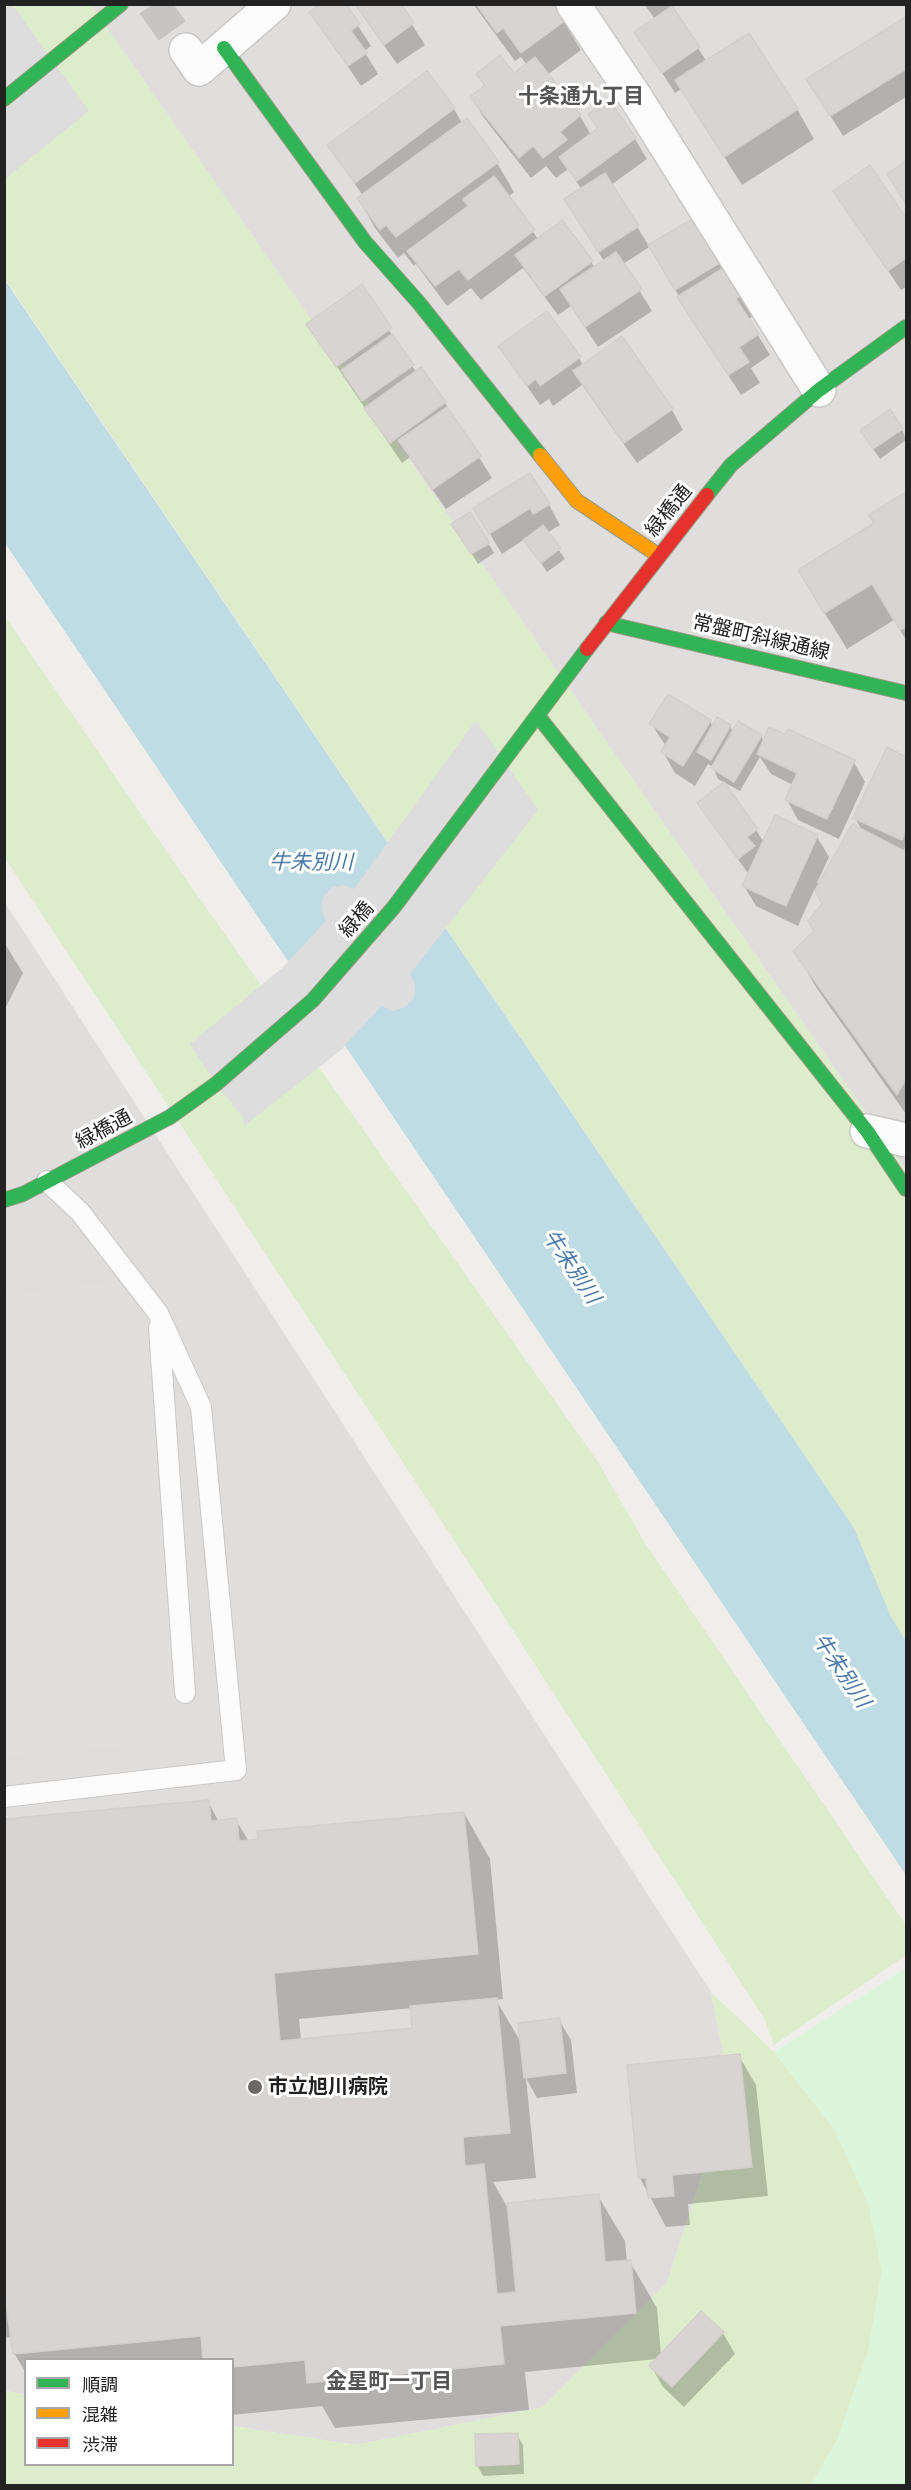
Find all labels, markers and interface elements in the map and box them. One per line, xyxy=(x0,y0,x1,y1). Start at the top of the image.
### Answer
district label: 十条通九丁目 xyxy=(518,84,644,110)
street label: 緑橋通 xyxy=(641,480,697,542)
street label: 常盤町斜線通線 xyxy=(690,611,832,665)
water label: 牛朱別川 xyxy=(269,850,353,876)
street label: 緑橋 xyxy=(335,897,379,943)
street label: 緑橋通 xyxy=(72,1105,136,1155)
water label: 牛朱別川 xyxy=(537,1225,605,1309)
water label: 牛朱別川 xyxy=(807,1629,875,1713)
place label: 市立旭川病院 xyxy=(268,2075,388,2099)
marker: 市立旭川病院 xyxy=(246,2078,264,2096)
legend xyxy=(24,2358,234,2466)
district label: 金星町一丁目 xyxy=(326,2369,452,2395)
text: 順調 xyxy=(82,2374,118,2396)
text: 混雑 xyxy=(82,2404,118,2426)
text: 渋滞 xyxy=(82,2434,118,2456)

